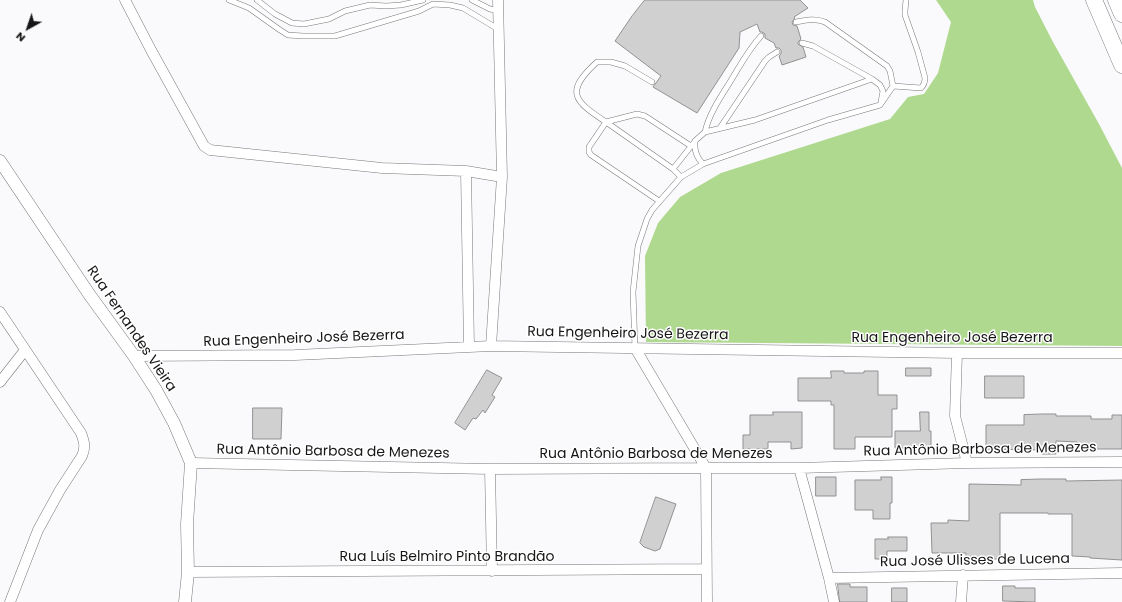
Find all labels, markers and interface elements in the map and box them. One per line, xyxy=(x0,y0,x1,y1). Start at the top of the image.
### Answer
north arrow xyxy=(8,8,48,48)
text: N xyxy=(12,28,29,46)
street label: Rua Fernandes Vieira xyxy=(83,263,179,395)
street label: Rua Engenheiro José Bezerra xyxy=(527,324,729,344)
street label: Rua Engenheiro José Bezerra xyxy=(203,327,405,351)
street label: Rua Engenheiro José Bezerra xyxy=(851,330,1053,346)
street label: Rua Antônio Barbosa de Menezes xyxy=(863,440,1097,460)
street label: Rua Antônio Barbosa de Menezes xyxy=(216,442,450,462)
street label: Rua Antônio Barbosa de Menezes xyxy=(539,446,773,462)
street label: Rua Luís Belmiro Pinto Brandão xyxy=(339,549,555,565)
street label: Rua José Ulisses de Lucena xyxy=(880,551,1070,571)

